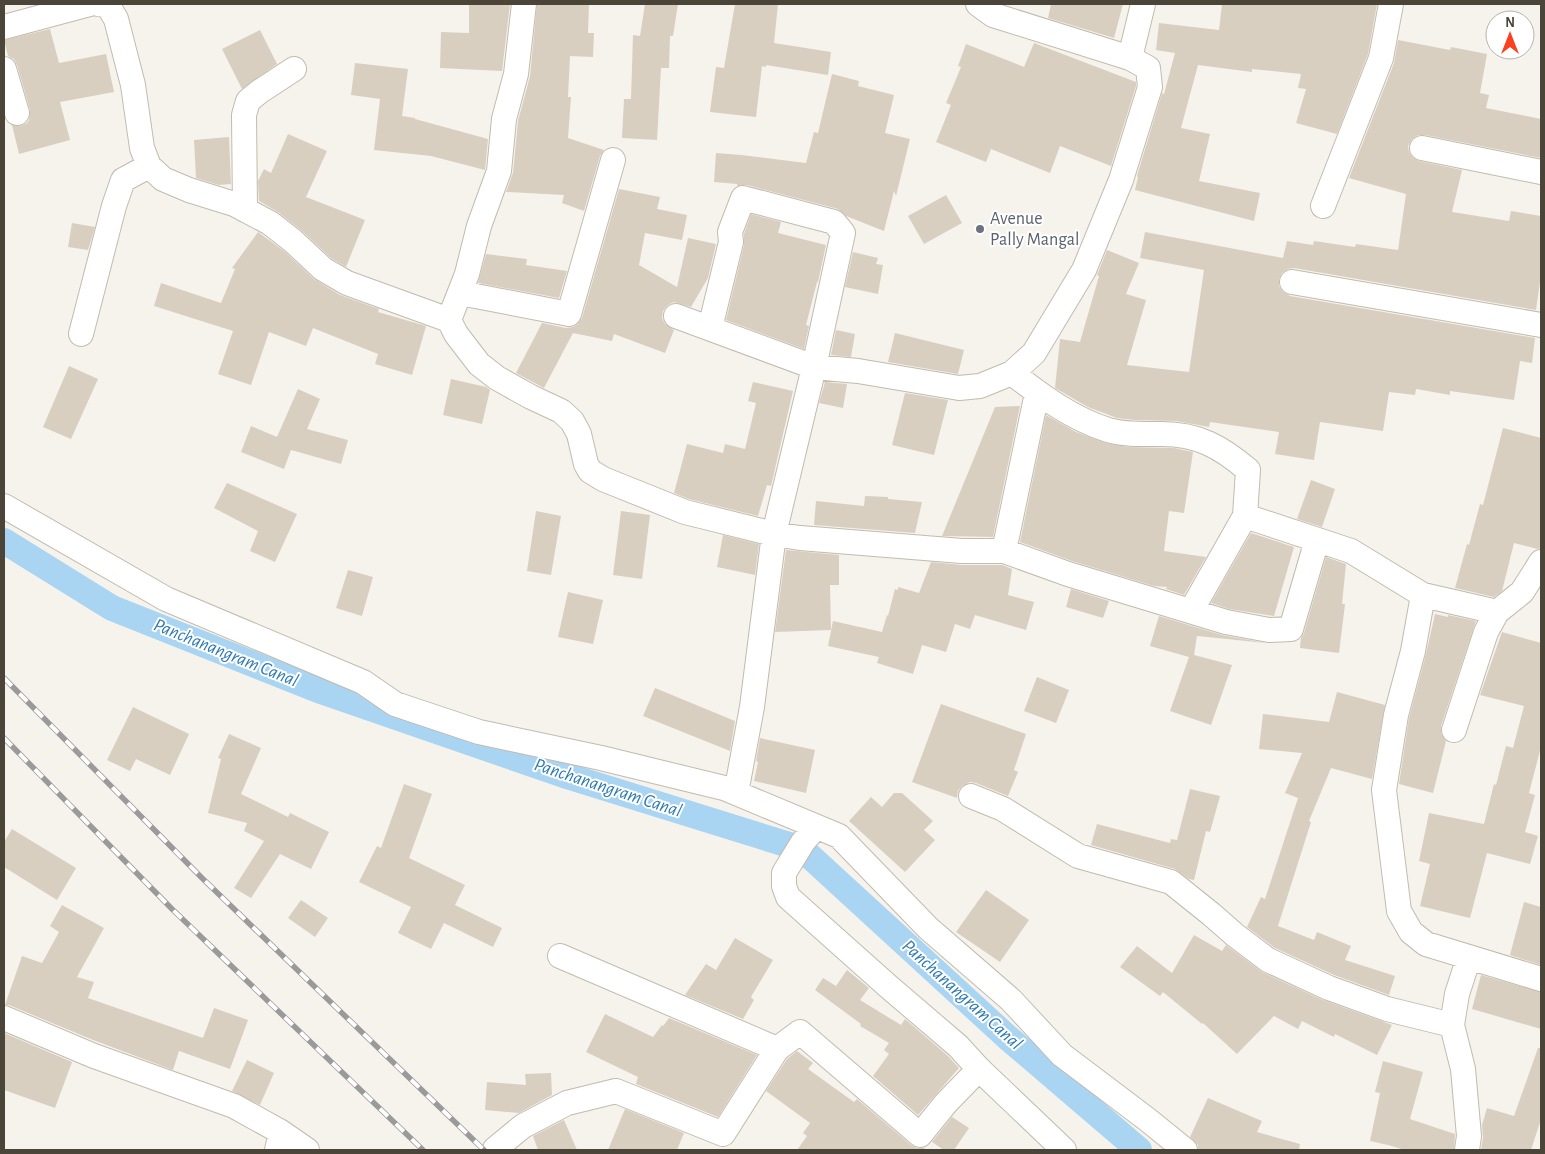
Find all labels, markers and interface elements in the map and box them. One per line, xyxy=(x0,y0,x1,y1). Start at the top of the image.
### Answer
north arrow xyxy=(1485,10,1535,60)
text: N xyxy=(1505,16,1515,30)
place label: Avenue Pally Mangal xyxy=(990,210,1079,249)
marker: Avenue Pally Mangal xyxy=(974,223,986,235)
water label: Panchanangram Canal xyxy=(151,615,301,691)
water label: Panchanangram Canal xyxy=(532,755,685,821)
water label: Panchanangram Canal xyxy=(898,936,1026,1054)

